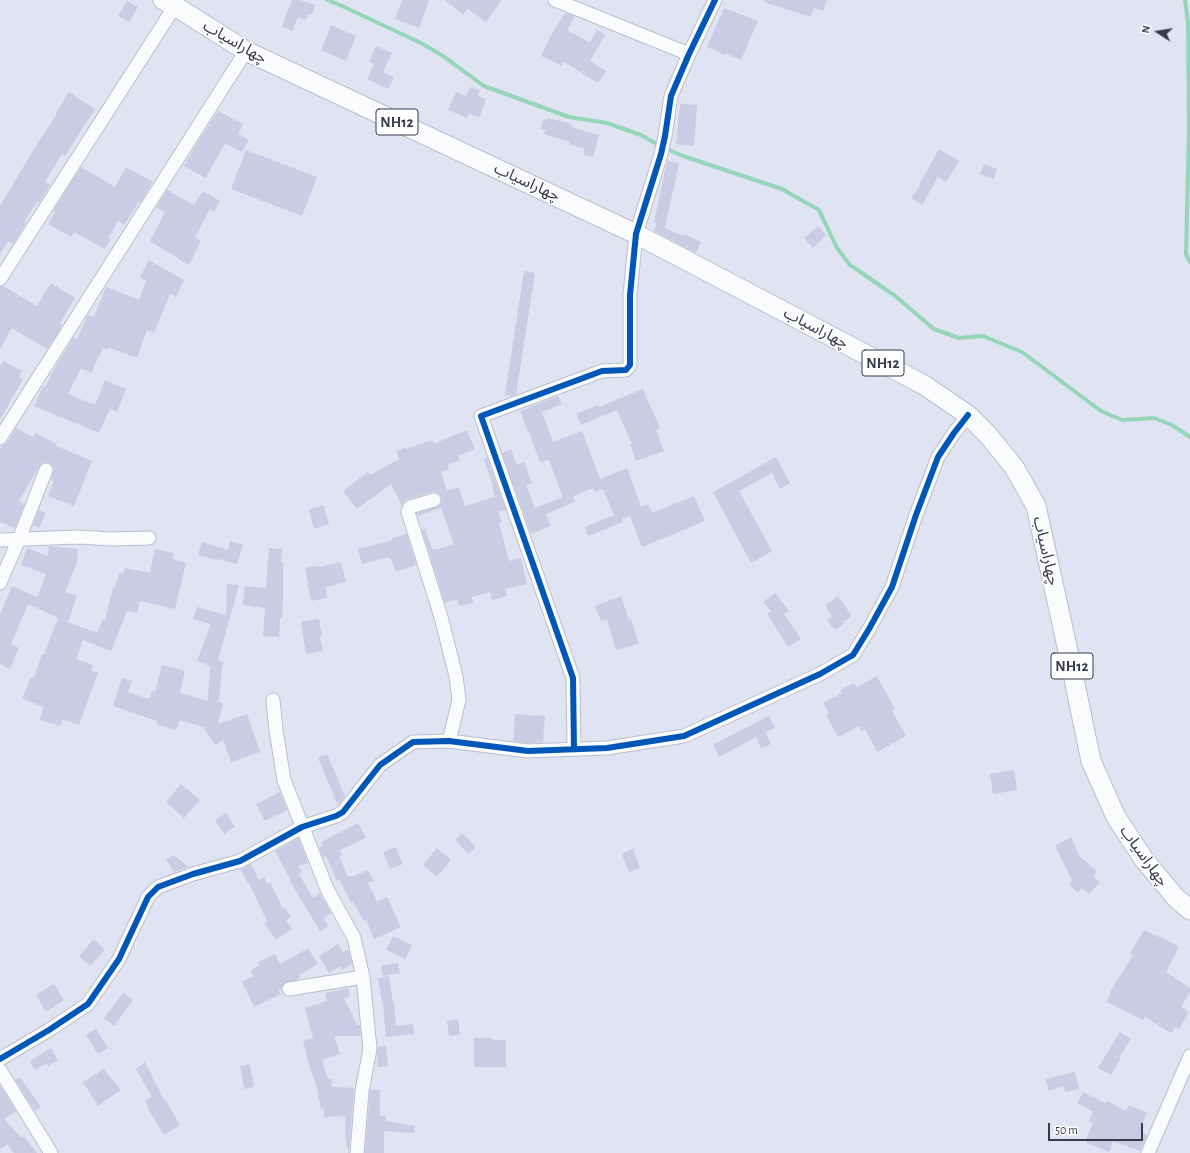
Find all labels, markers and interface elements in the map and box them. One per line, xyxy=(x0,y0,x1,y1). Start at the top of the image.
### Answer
north arrow xyxy=(1138,12,1178,52)
street label: چهاراسیاب xyxy=(200,16,270,68)
text: N xyxy=(1140,25,1152,34)
road number: NH12 xyxy=(376,109,418,135)
street label: چهاراسیاب xyxy=(491,158,563,206)
street label: چهاراسیاب xyxy=(780,303,852,353)
road number: NH12 xyxy=(862,350,904,376)
street label: چهاراسیاب xyxy=(1029,514,1063,588)
road number: NH12 xyxy=(1051,653,1093,679)
street label: چهاراسیاب xyxy=(1116,822,1172,890)
scale bar xyxy=(1050,1115,1145,1141)
text: 50 m xyxy=(1055,1124,1078,1136)

